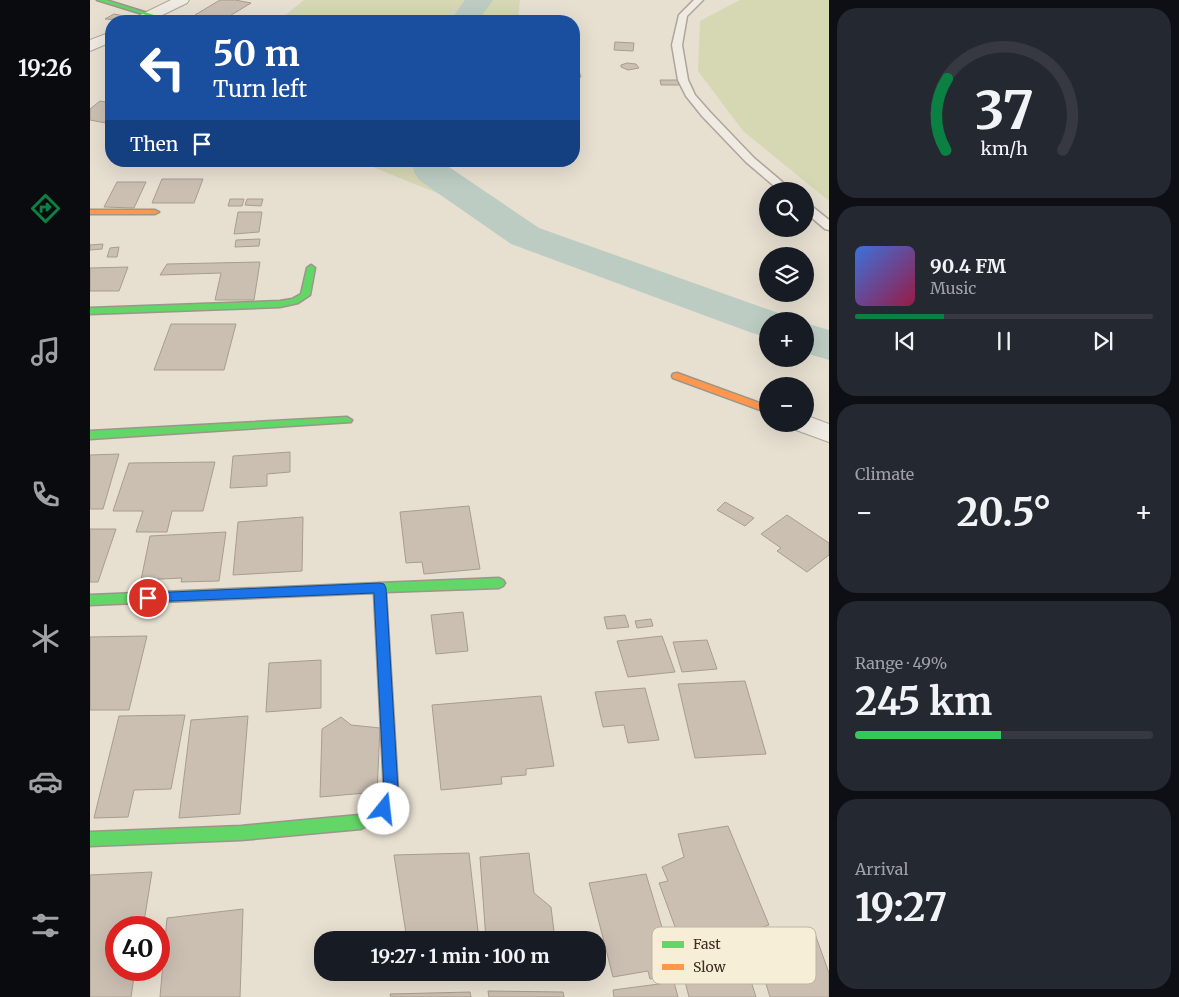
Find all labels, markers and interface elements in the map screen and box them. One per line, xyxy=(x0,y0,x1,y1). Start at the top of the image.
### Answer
text: 50 m xyxy=(213,32,300,76)
icon: left xyxy=(130,35,195,100)
text: 19:26 xyxy=(18,54,72,82)
text: Turn left xyxy=(213,75,307,103)
text: 37 xyxy=(975,78,1033,143)
icon: arrive xyxy=(188,130,216,158)
text: Then xyxy=(130,132,178,156)
text: km/h xyxy=(980,137,1028,160)
map controls xyxy=(759,182,814,432)
button: search xyxy=(759,182,814,237)
icon: directions xyxy=(28,191,63,226)
button: layers xyxy=(759,247,814,302)
text: 90.4 FM xyxy=(930,254,1006,278)
text: Music xyxy=(930,278,976,298)
button: + xyxy=(759,312,814,367)
icon: previous xyxy=(891,327,919,355)
icon: pause xyxy=(990,327,1018,355)
icon: next xyxy=(1089,327,1117,355)
icon: music xyxy=(28,334,63,369)
button: − xyxy=(759,377,814,432)
text: Climate xyxy=(855,464,914,484)
icon: phone xyxy=(28,477,63,512)
text: 20.5° xyxy=(957,489,1051,536)
text: − xyxy=(855,494,874,530)
text: + xyxy=(1134,494,1153,530)
pin xyxy=(127,577,169,619)
icon: arrive xyxy=(134,584,162,612)
icon: climate xyxy=(28,621,63,656)
text: Range · 49% xyxy=(855,653,947,673)
text: 245 km xyxy=(855,678,992,725)
icon: car xyxy=(28,764,63,799)
position arrow xyxy=(357,782,409,834)
text: Arrival xyxy=(855,859,908,879)
text: 19:27 xyxy=(855,884,947,931)
icon: filters xyxy=(28,908,63,943)
speed limit sign: 40 xyxy=(105,916,170,981)
legend xyxy=(652,927,816,984)
text: Fast xyxy=(693,935,721,953)
text: 19:27 · 1 min · 100 m xyxy=(370,944,550,968)
text: Slow xyxy=(693,958,726,976)

